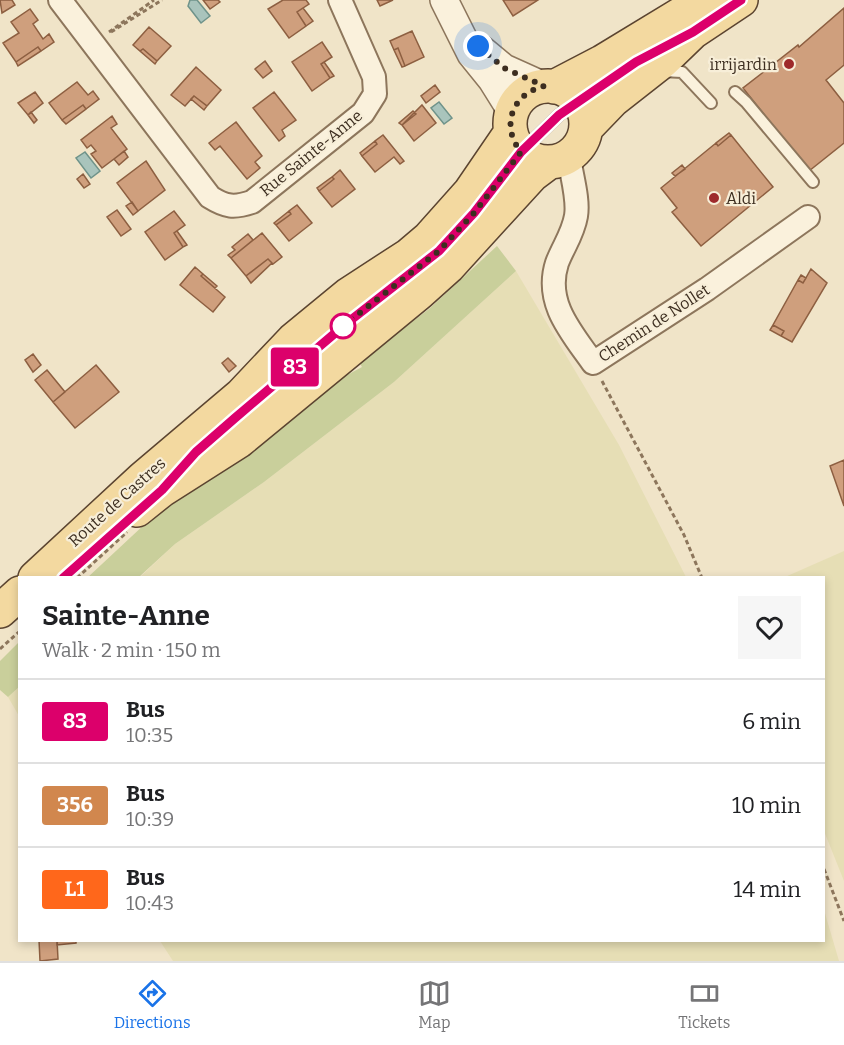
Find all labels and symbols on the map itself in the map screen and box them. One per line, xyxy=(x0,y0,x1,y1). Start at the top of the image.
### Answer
your location xyxy=(463,31,493,61)
place label: irrijardin xyxy=(710,55,777,74)
marker: irrijardin xyxy=(782,57,796,71)
street label: Rue Sainte-Anne xyxy=(256,106,366,200)
place label: Aldi xyxy=(726,189,756,208)
marker: Aldi xyxy=(707,191,721,205)
street label: Chemin de Nollet xyxy=(595,280,713,366)
unlabelled marker xyxy=(330,313,356,339)
line badge: 83 xyxy=(268,348,322,386)
street label: Route de Castres xyxy=(65,454,169,550)

